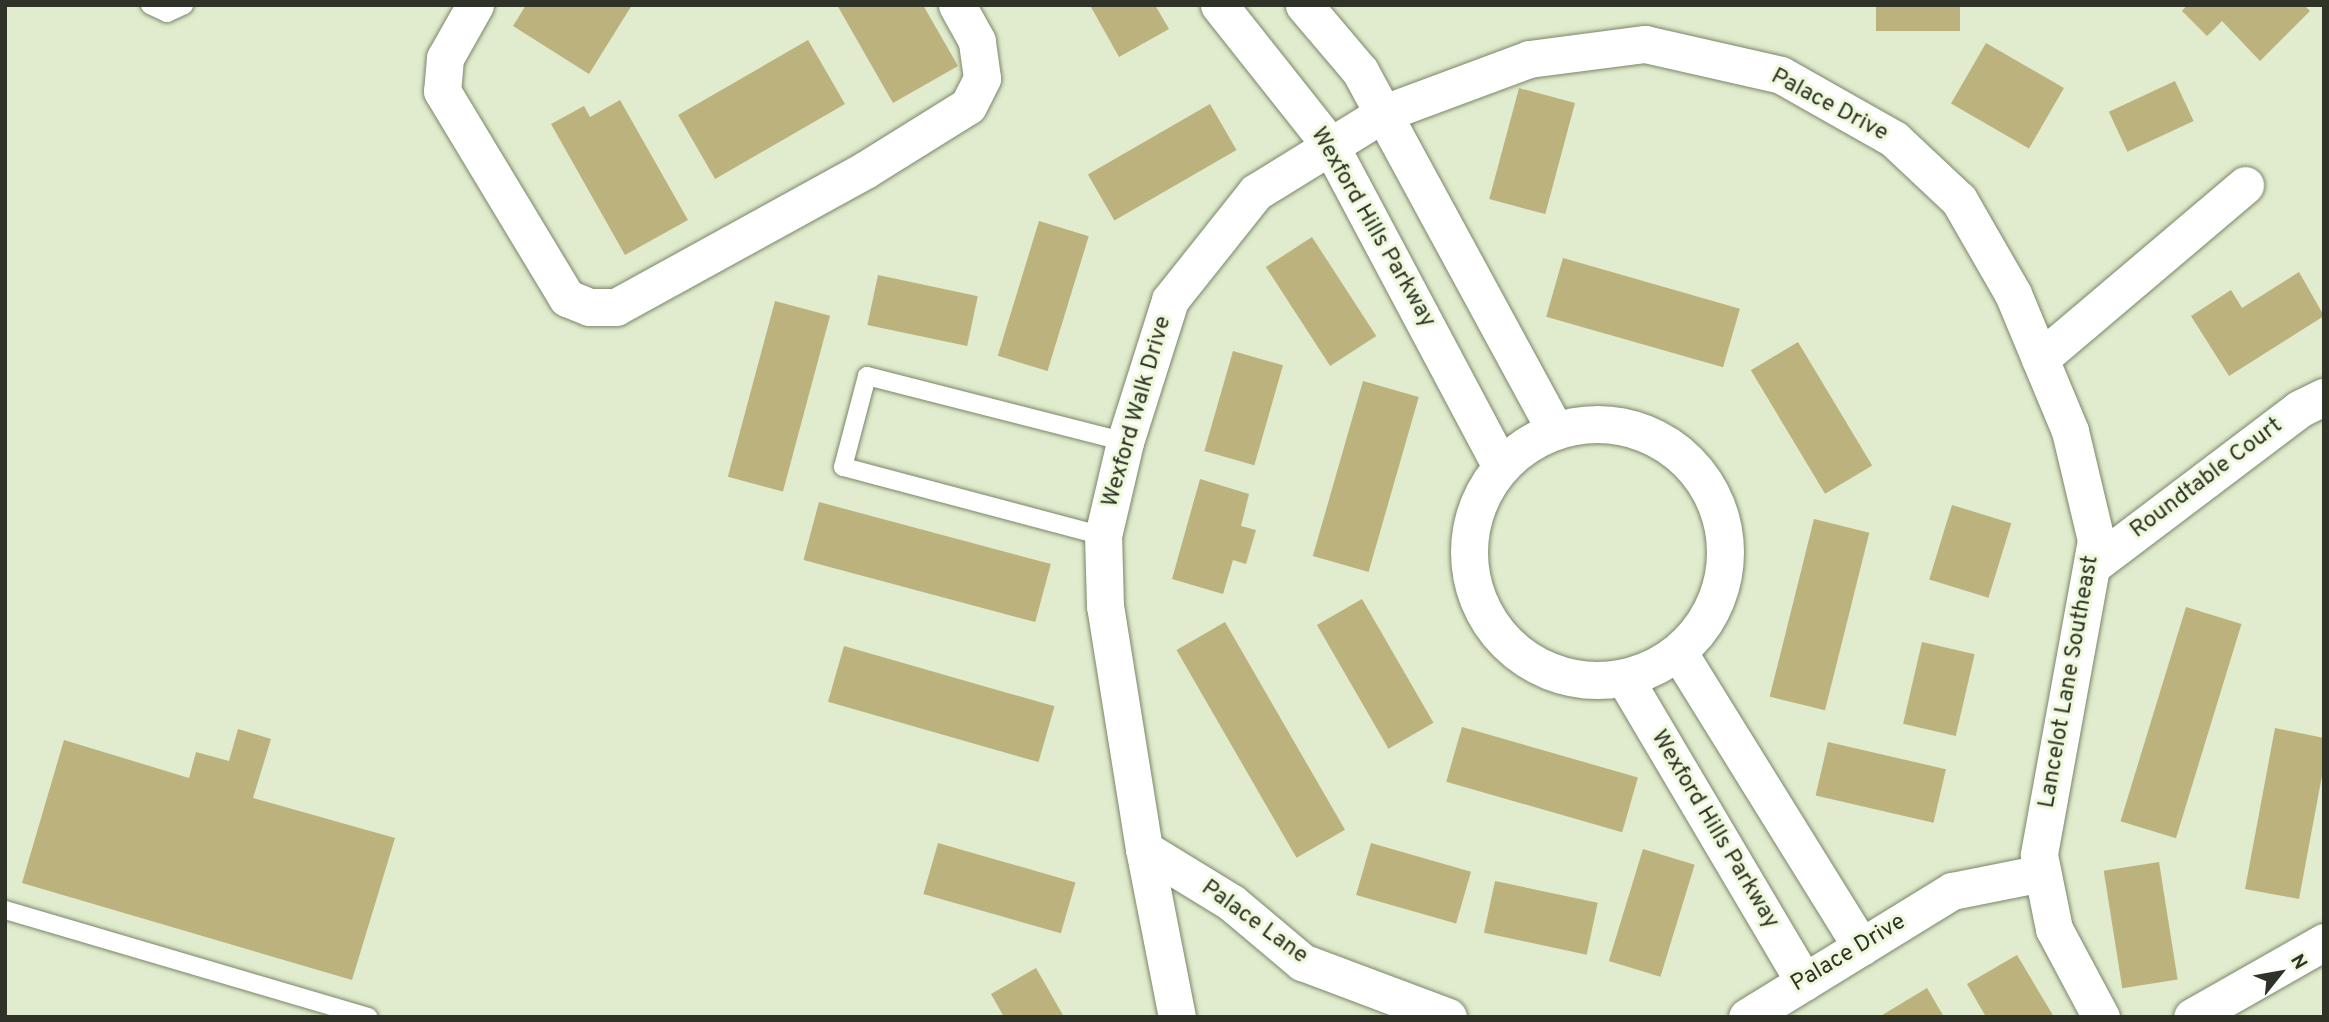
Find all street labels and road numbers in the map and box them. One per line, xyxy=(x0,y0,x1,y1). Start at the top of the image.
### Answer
street label: Palace Drive xyxy=(1766,64,1892,148)
street label: Wexford Hills Parkway xyxy=(1303,123,1441,333)
street label: Wexford Walk Drive xyxy=(1097,313,1179,511)
street label: Roundtable Court xyxy=(2126,413,2288,545)
street label: Lancelot Lane Southeast xyxy=(2034,554,2106,810)
street label: Wexford Hills Parkway xyxy=(1644,726,1784,934)
street label: Palace Lane xyxy=(1195,875,1313,971)
street label: Palace Drive xyxy=(1787,909,1911,999)

